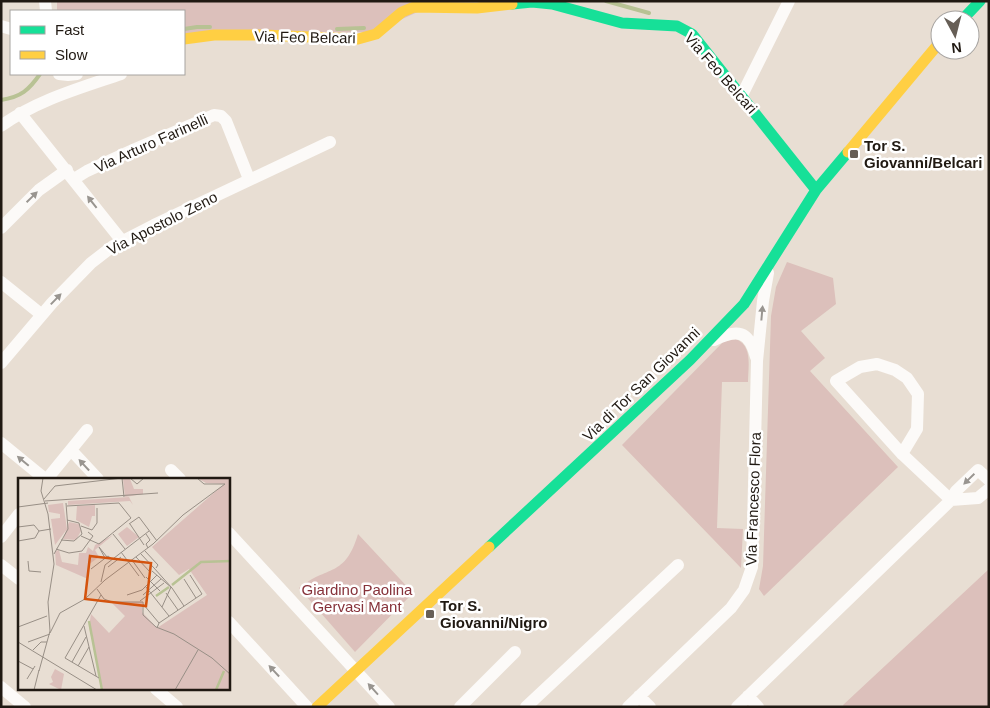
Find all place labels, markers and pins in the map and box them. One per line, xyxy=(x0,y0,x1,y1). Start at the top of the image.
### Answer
place label: Tor S. Giovanni/Belcari xyxy=(864,137,982,171)
marker: Tor S. Giovanni/Belcari xyxy=(848,148,860,160)
place label: Tor S. Giovanni/Nigro xyxy=(440,597,548,631)
marker: Tor S. Giovanni/Nigro xyxy=(424,608,436,620)

